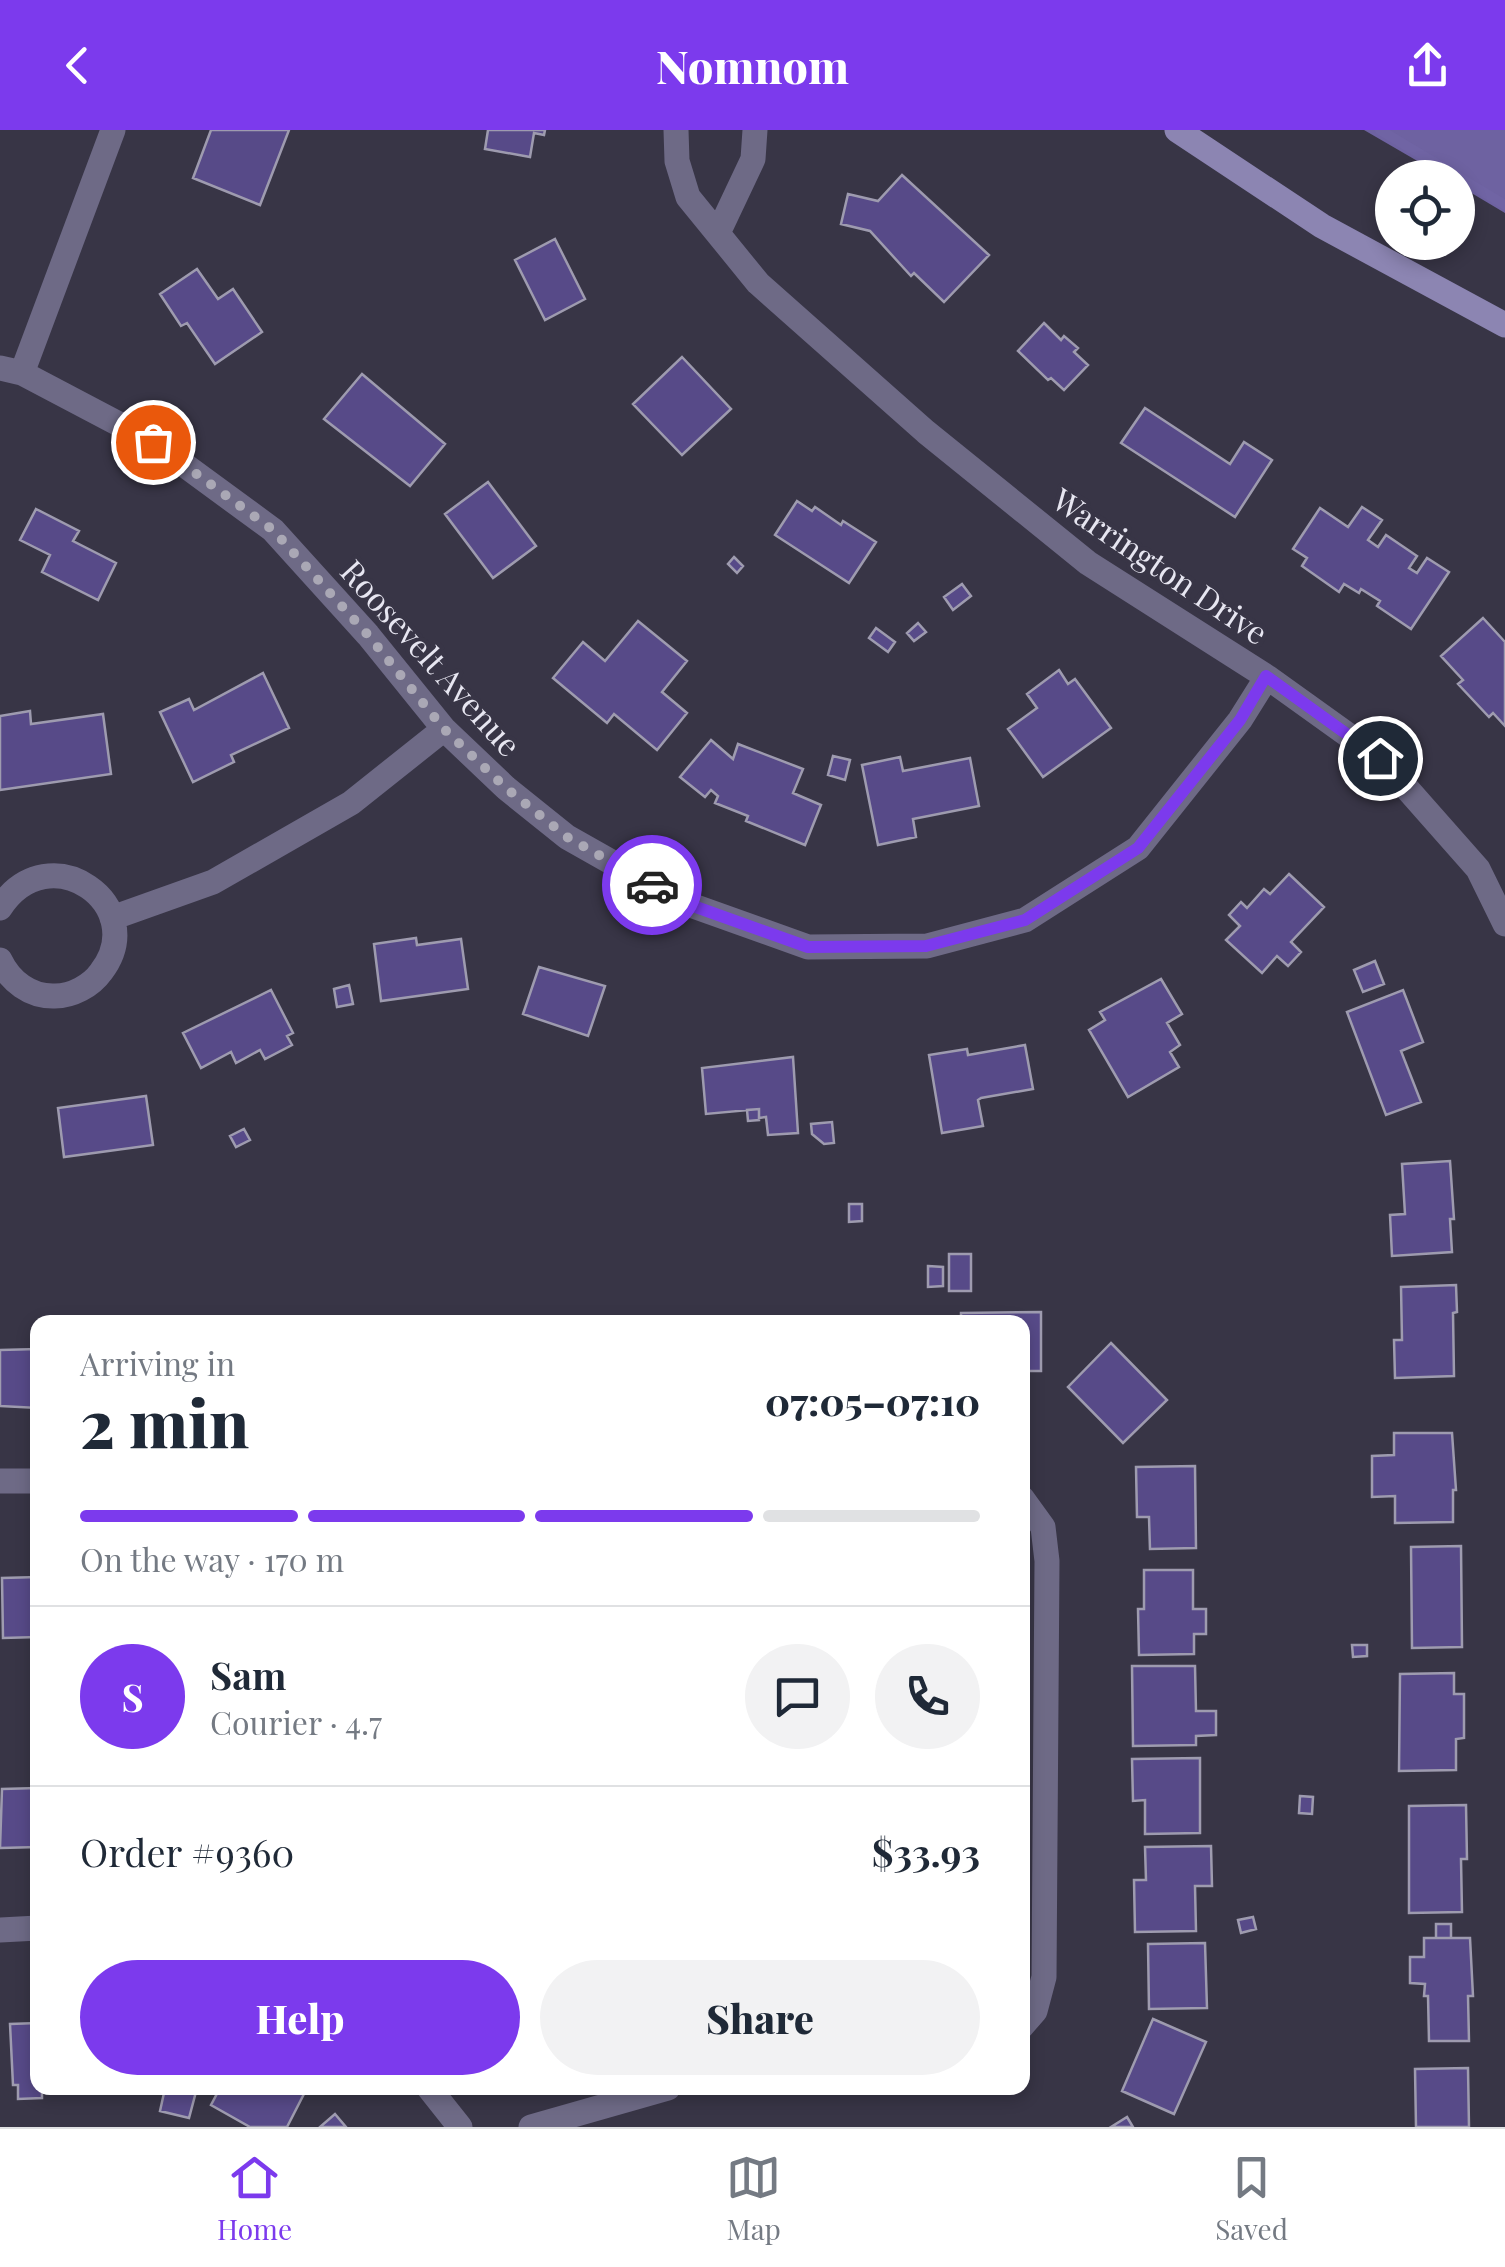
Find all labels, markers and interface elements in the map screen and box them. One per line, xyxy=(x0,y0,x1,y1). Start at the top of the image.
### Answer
text: Nomnom xyxy=(656,35,849,95)
icon: back xyxy=(50,38,105,93)
icon: share xyxy=(1400,38,1455,93)
map controls xyxy=(1375,160,1475,260)
button: locate xyxy=(1375,160,1475,260)
pin xyxy=(111,400,196,485)
icon: bag xyxy=(126,415,181,470)
street label: Warrington Drive xyxy=(1044,476,1277,653)
street label: Roosevelt Avenue xyxy=(332,550,532,764)
pin xyxy=(1338,716,1423,801)
icon: home xyxy=(1353,731,1408,786)
courier xyxy=(602,835,702,935)
icon: car xyxy=(625,858,680,913)
text: Arriving in xyxy=(80,1341,235,1384)
text: 07:05–07:10 xyxy=(765,1375,980,1426)
text: 2 min xyxy=(80,1378,249,1464)
text: On the way · 170 m xyxy=(80,1537,344,1580)
button: chat xyxy=(745,1644,850,1749)
button: phone xyxy=(875,1644,980,1749)
text: Sam xyxy=(210,1649,286,1700)
text: S xyxy=(121,1671,144,1722)
text: Courier · 4.7 xyxy=(210,1700,382,1743)
text: Order #9360 xyxy=(80,1826,294,1877)
text: $33.93 xyxy=(872,1826,980,1877)
button: Help xyxy=(80,1960,520,2075)
button: Share xyxy=(540,1960,980,2075)
tab: Home xyxy=(217,2150,292,2247)
tab: Map xyxy=(726,2150,781,2247)
tab: Saved xyxy=(1215,2150,1288,2247)

